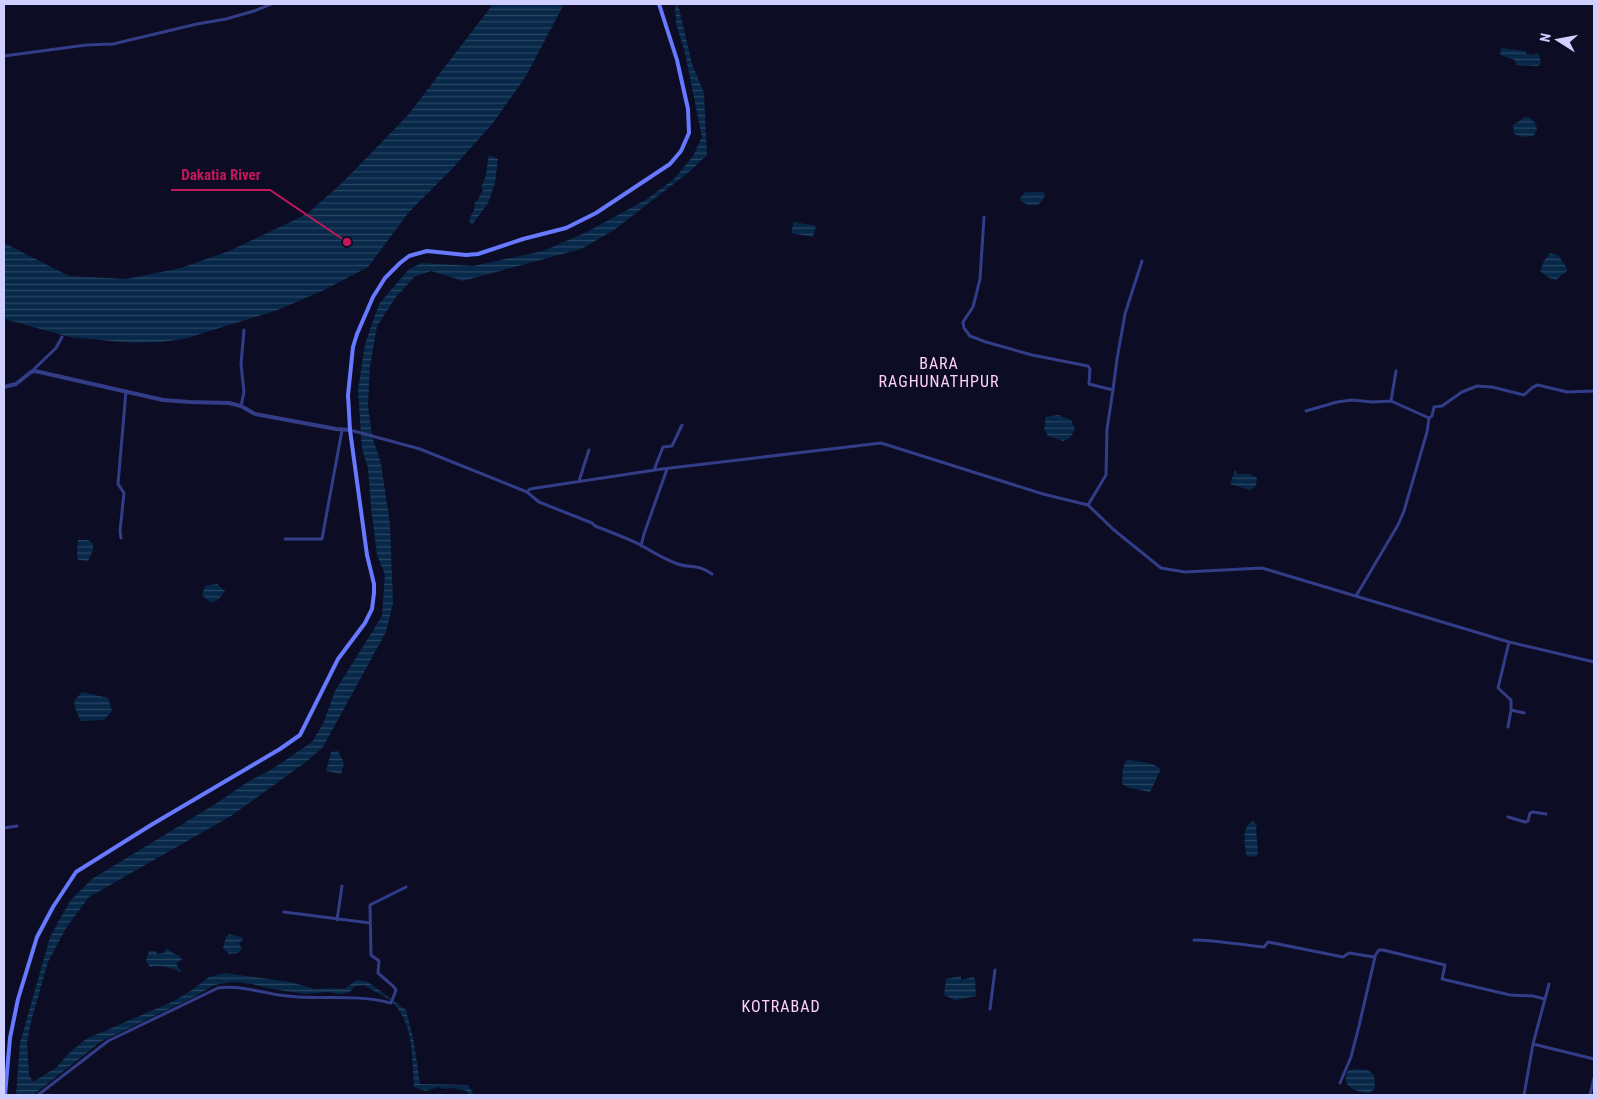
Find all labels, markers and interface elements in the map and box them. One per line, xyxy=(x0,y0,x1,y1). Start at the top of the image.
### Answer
north arrow xyxy=(1533,15,1583,65)
text: N xyxy=(1537,32,1554,43)
callout: Dakatia River xyxy=(171,160,270,190)
text: Dakatia River xyxy=(181,166,261,184)
district label: BARA RAGHUNATHPUR xyxy=(879,354,999,391)
district label: KOTRABAD xyxy=(741,997,821,1016)

